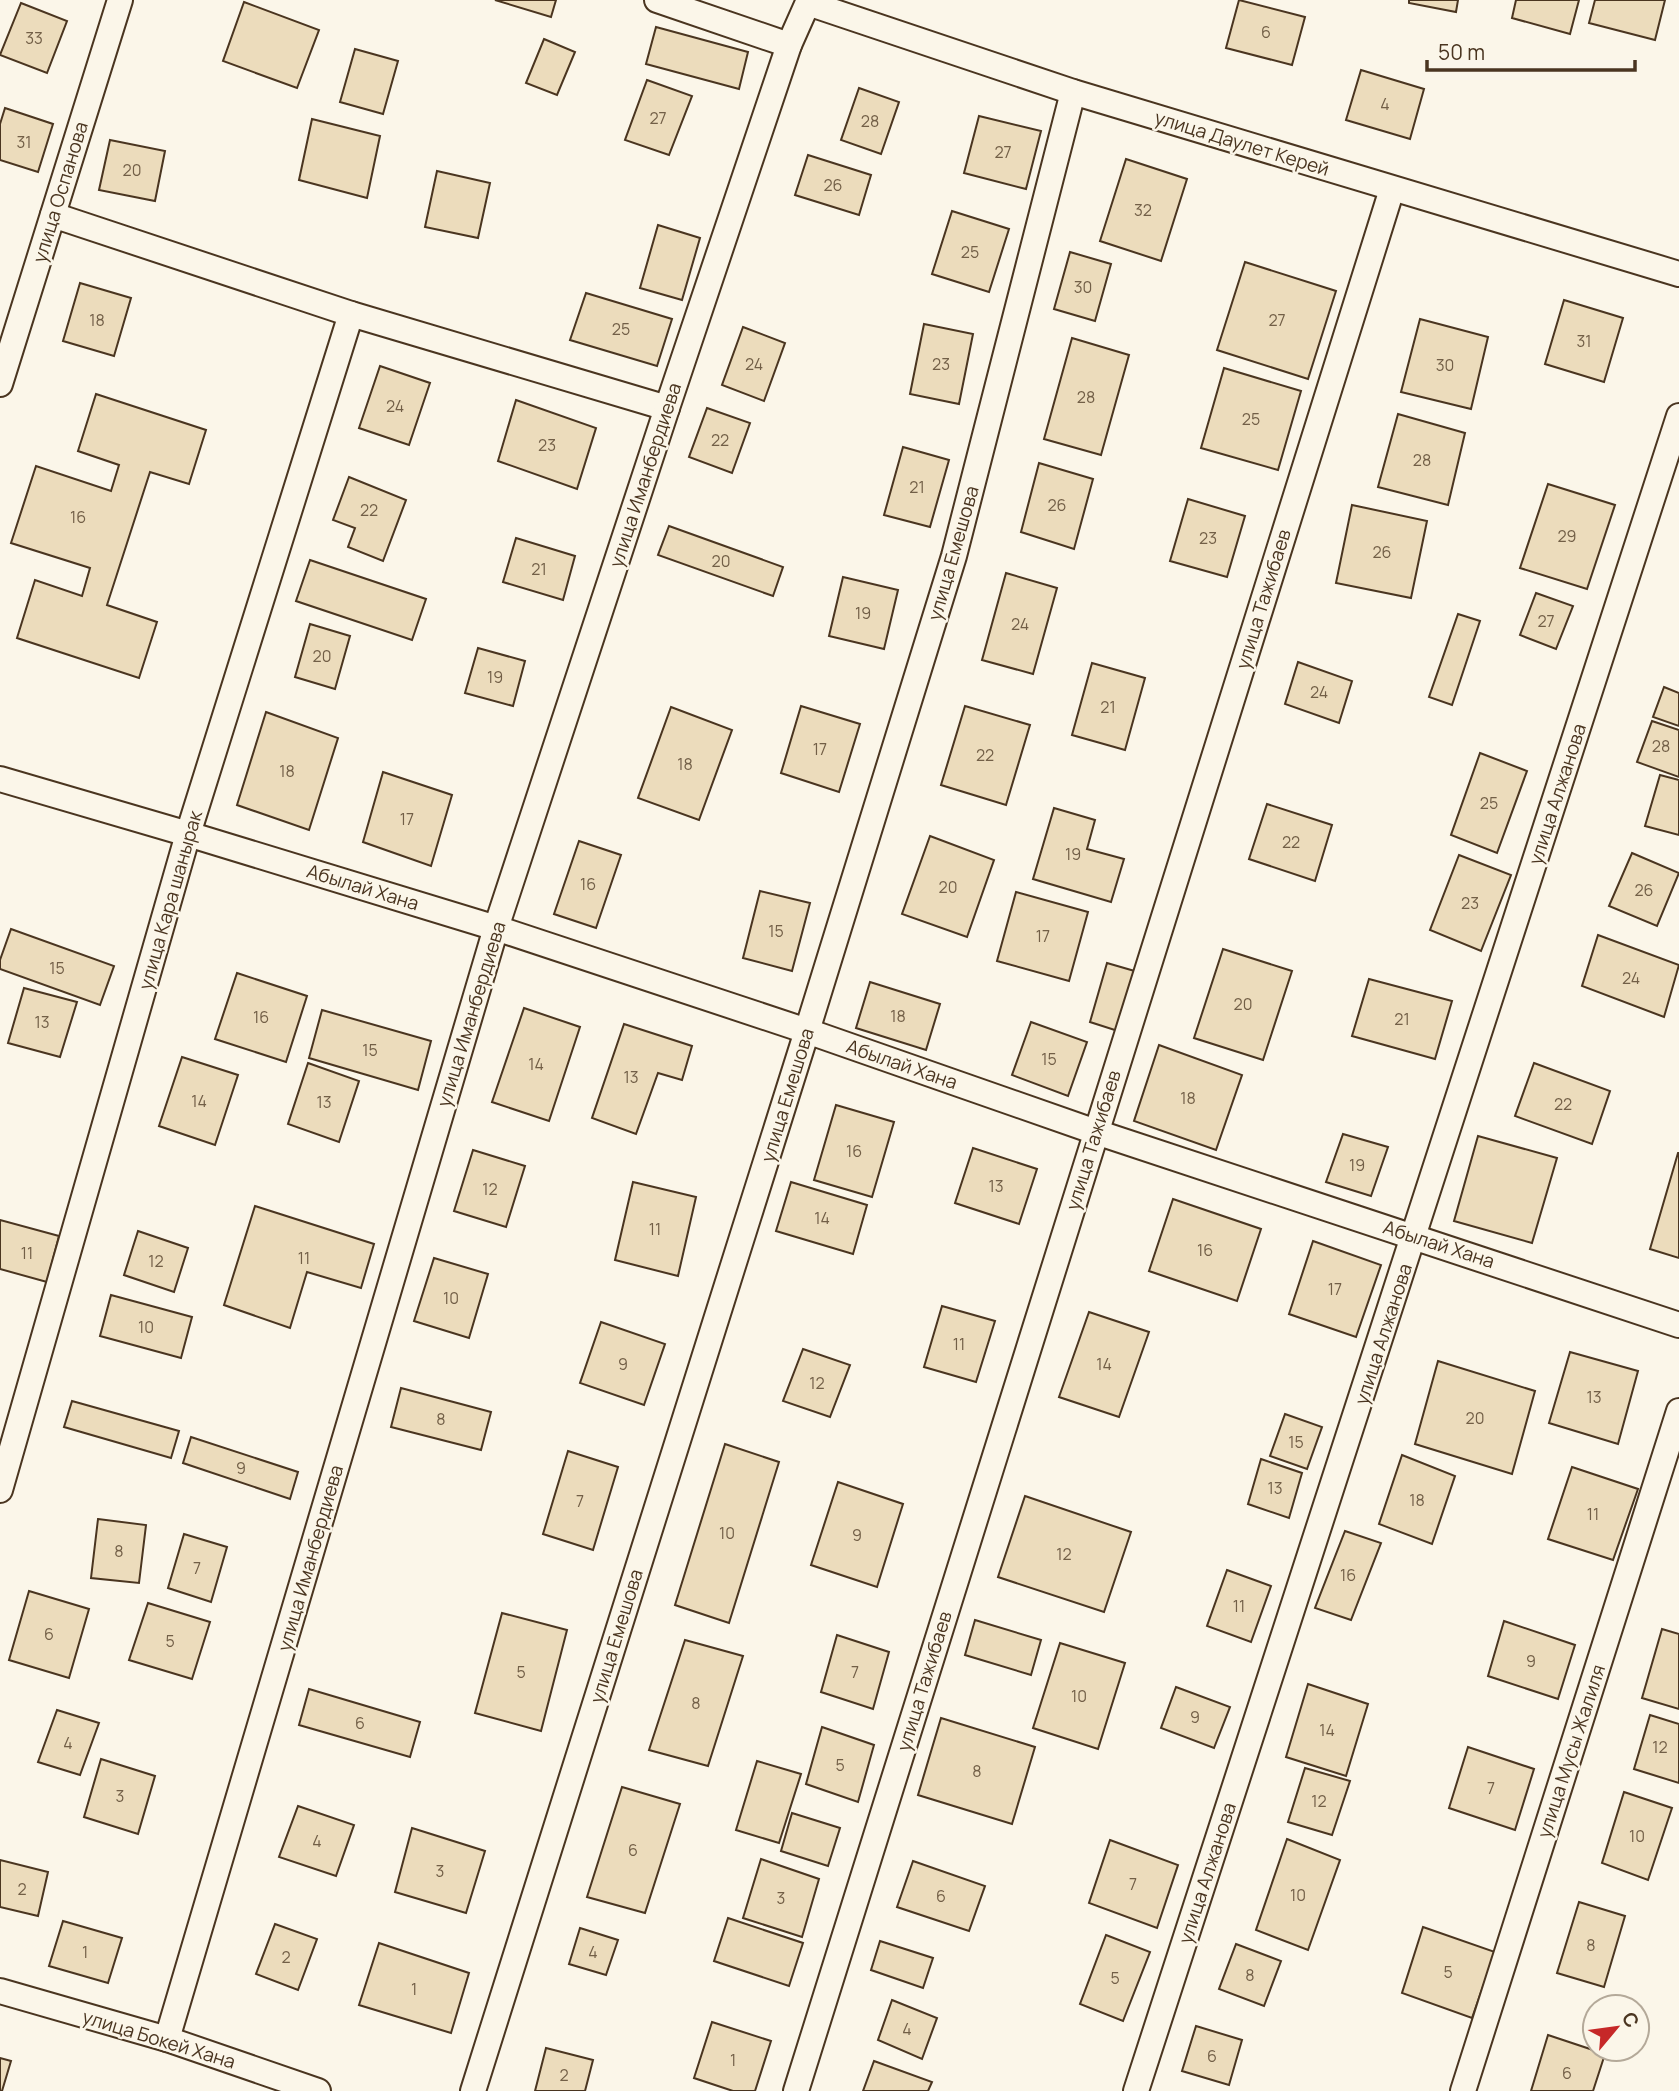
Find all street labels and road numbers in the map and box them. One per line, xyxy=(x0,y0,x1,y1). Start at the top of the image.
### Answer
street label: улица Даулет Керей xyxy=(1151,104,1333,182)
street label: улица Оспанова xyxy=(26,118,94,266)
street label: улица Иманбердиева xyxy=(603,379,687,571)
street label: улица Емешова xyxy=(921,483,985,623)
street label: улица Тажибаев xyxy=(1229,526,1297,672)
street label: улица Алжанова xyxy=(1522,720,1592,868)
street label: улица Кара шанырак xyxy=(132,807,208,993)
street label: Абылай Хана xyxy=(304,858,422,916)
street label: улица Иманбердиева xyxy=(430,918,512,1110)
street label: улица Емешова xyxy=(754,1025,820,1165)
street label: Абылай Хана xyxy=(843,1033,961,1095)
street label: улица Тажибаев xyxy=(1059,1067,1127,1213)
street label: Абылай Хана xyxy=(1380,1214,1498,1274)
street label: улица Алжанова xyxy=(1348,1260,1418,1408)
street label: улица Иманбердиева xyxy=(271,1462,349,1654)
street label: улица Емешова xyxy=(583,1566,649,1706)
street label: улица Тажибаев xyxy=(890,1608,958,1754)
street label: улица Мусы Жалиля xyxy=(1531,1661,1611,1841)
street label: улица Алжанова xyxy=(1172,1799,1242,1947)
street label: улица Бокей Хана xyxy=(79,2003,239,2075)

